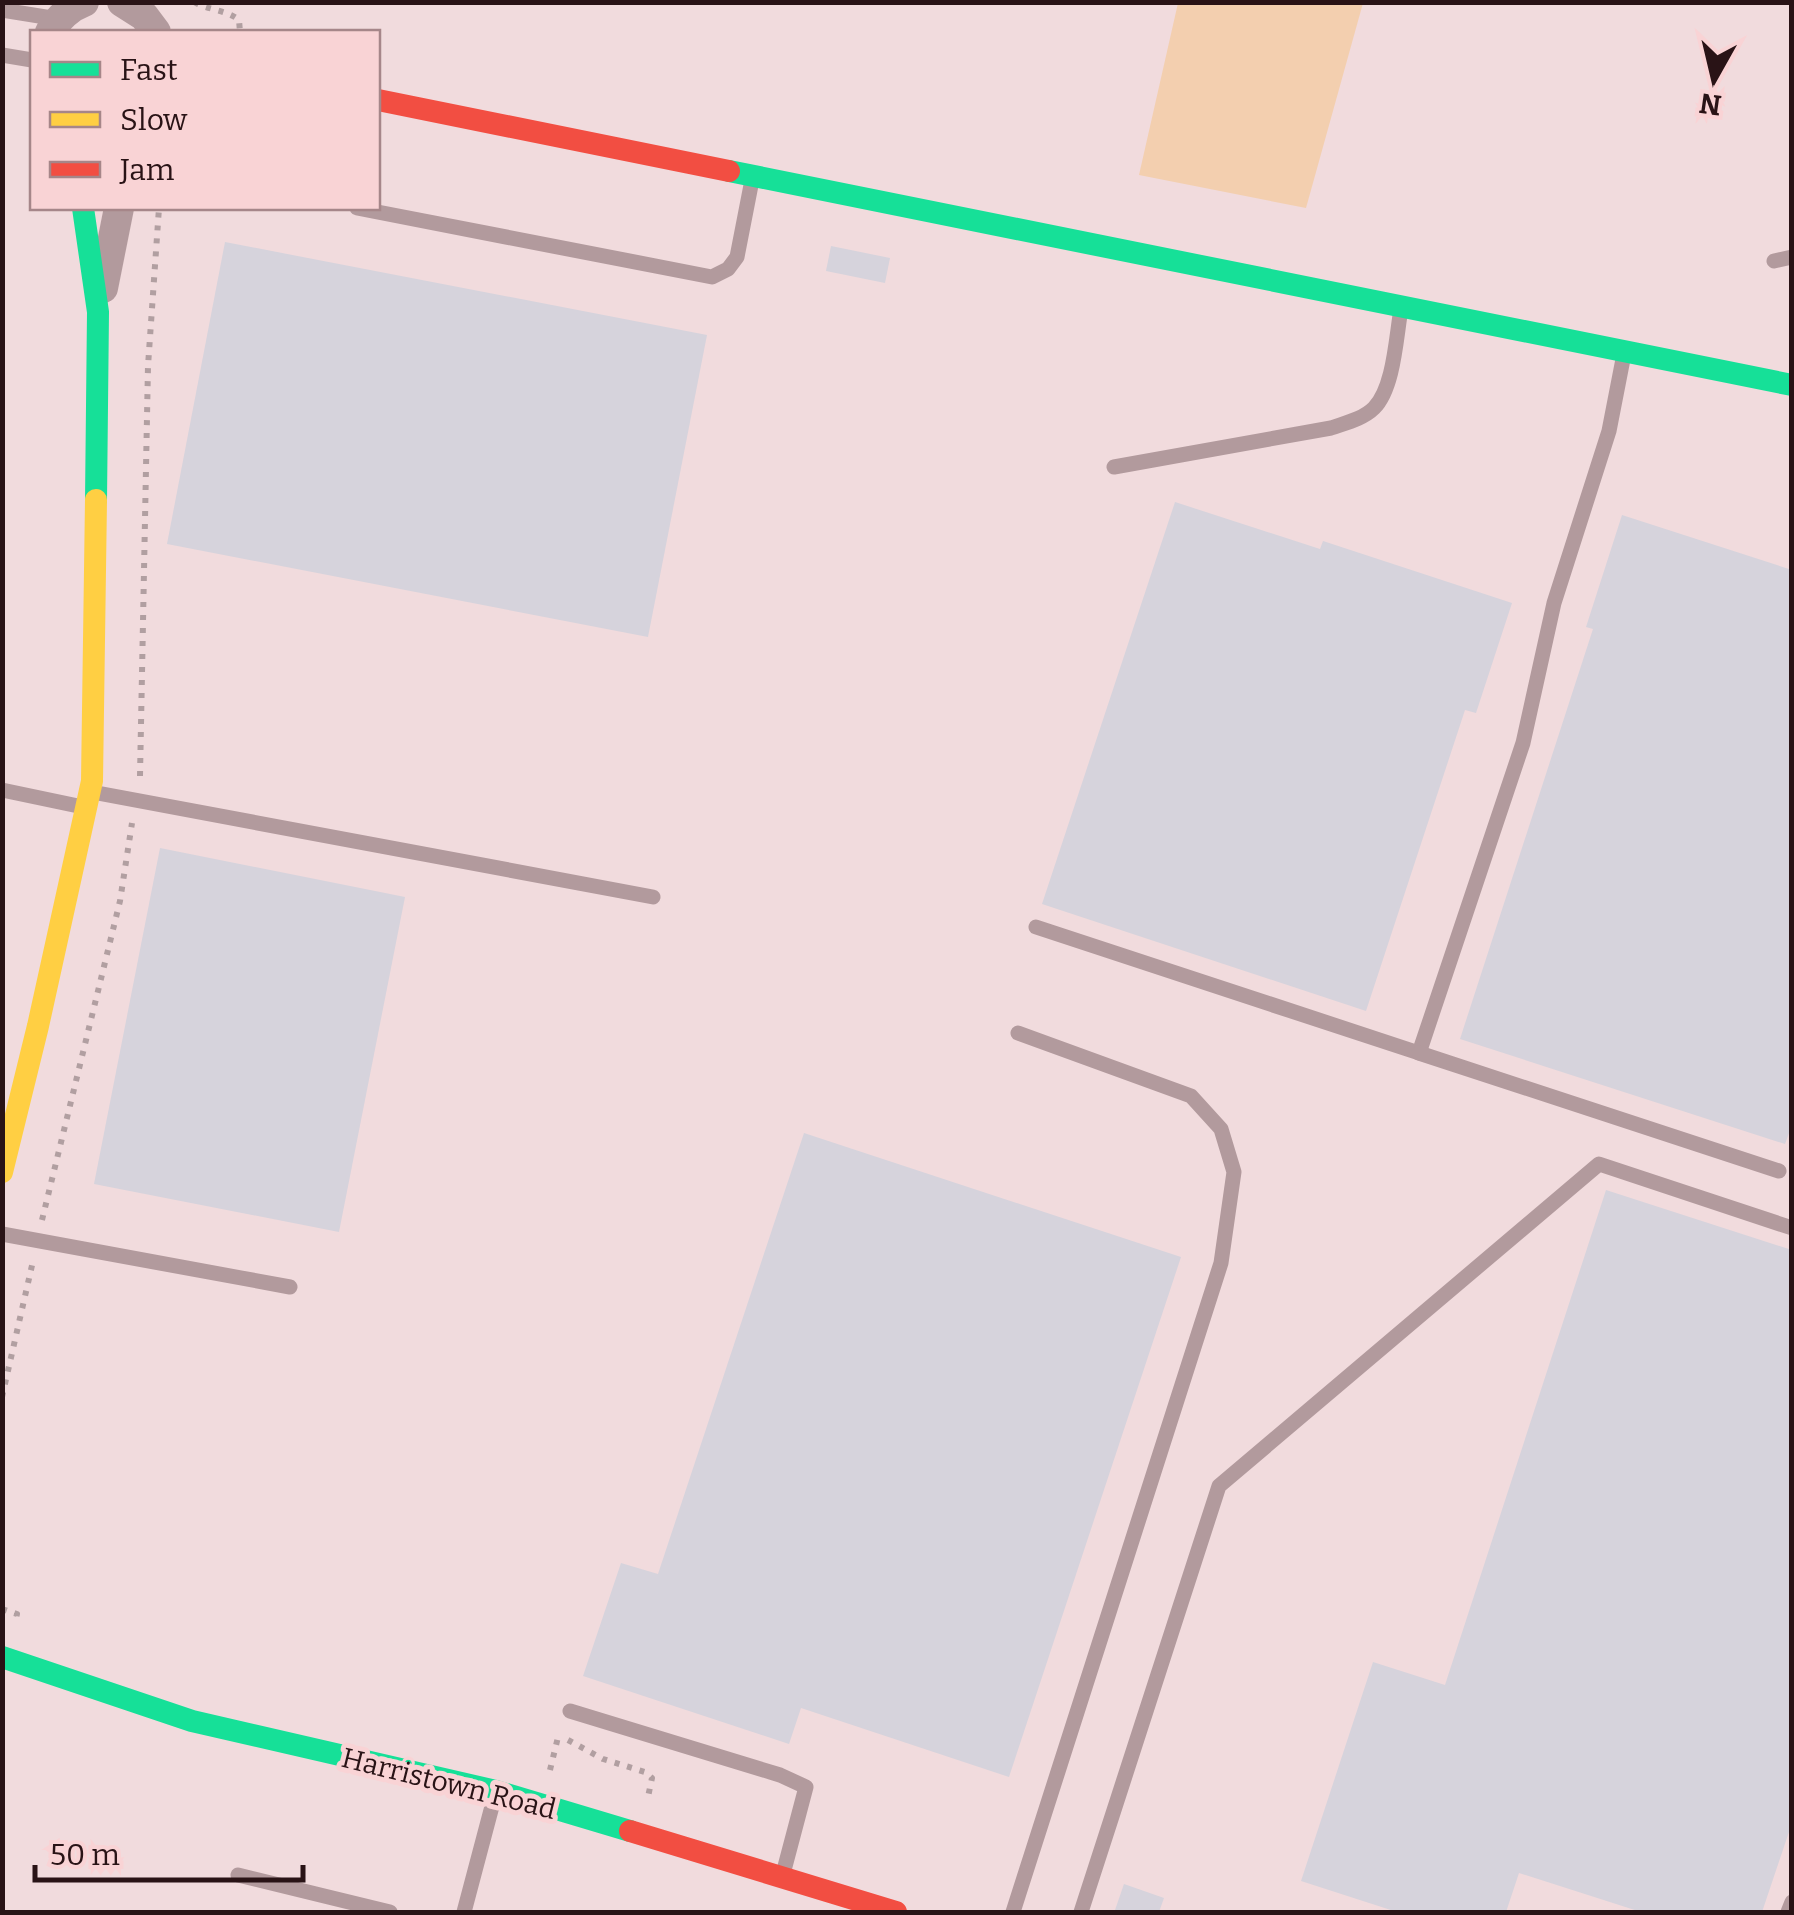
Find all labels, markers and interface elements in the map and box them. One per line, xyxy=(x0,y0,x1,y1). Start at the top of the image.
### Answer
legend xyxy=(30,30,380,210)
north arrow xyxy=(1664,30,1764,130)
text: Fast xyxy=(120,52,178,88)
text: N xyxy=(1698,86,1724,122)
text: Slow xyxy=(120,102,188,138)
text: Jam xyxy=(119,152,175,188)
street label: Harristown Road xyxy=(338,1741,559,1826)
scale bar xyxy=(35,1820,302,1882)
text: 50 m xyxy=(50,1837,120,1873)

